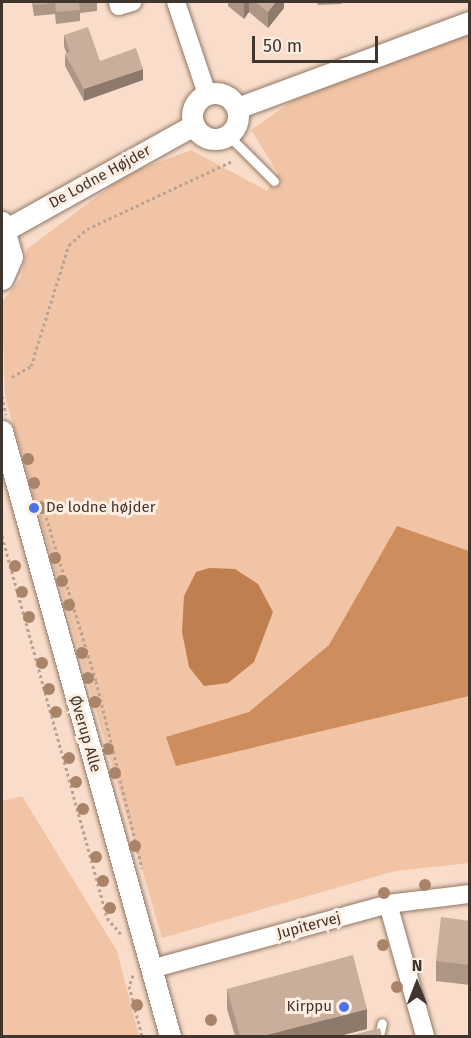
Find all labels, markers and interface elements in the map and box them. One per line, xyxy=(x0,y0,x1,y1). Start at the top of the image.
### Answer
scale bar xyxy=(255,24,381,62)
text: 50 m xyxy=(263,35,302,57)
street label: De Lodne Højder xyxy=(46,142,154,212)
place label: De lodne højder xyxy=(46,499,155,517)
marker: De lodne højder xyxy=(27,501,41,515)
street label: Øverup Alle xyxy=(65,694,105,774)
street label: Jupitervej xyxy=(275,909,343,943)
north arrow xyxy=(387,954,447,1014)
text: N xyxy=(412,956,422,975)
place label: Kirppu xyxy=(287,998,332,1016)
marker: Kirppu xyxy=(337,1000,351,1014)

